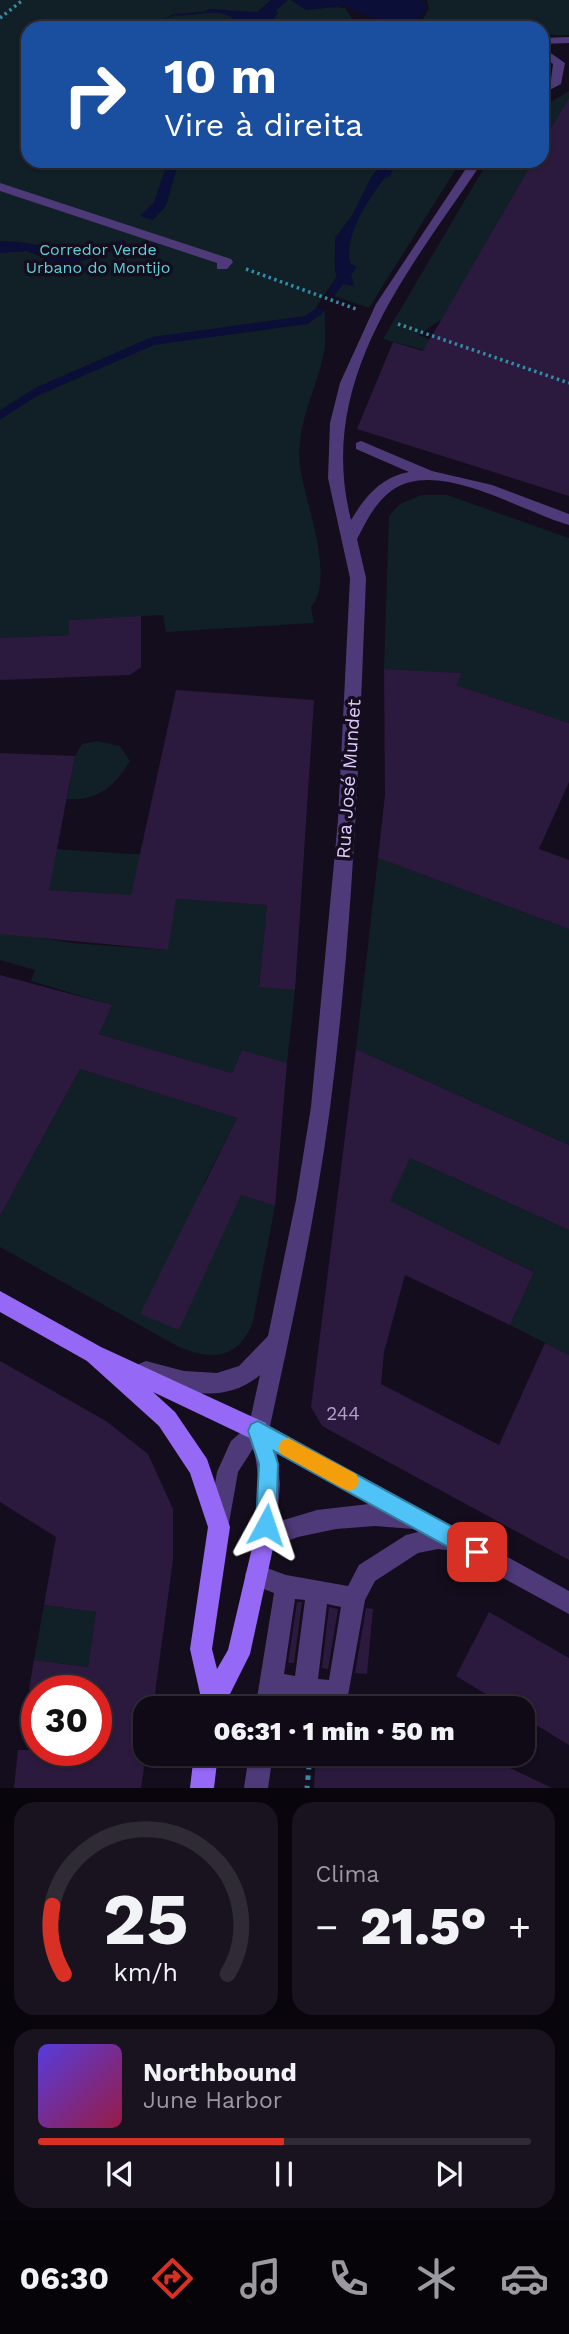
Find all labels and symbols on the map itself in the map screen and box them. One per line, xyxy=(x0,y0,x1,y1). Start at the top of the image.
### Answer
park label: Corredor Verde Urbano do Montijo xyxy=(26,240,170,277)
street label: Rua José Mundet xyxy=(331,698,366,860)
house number: 244 xyxy=(326,1402,360,1425)
position arrow xyxy=(229,1488,303,1562)
pin xyxy=(447,1522,507,1582)
speed limit sign: 30 xyxy=(21,1675,112,1766)

